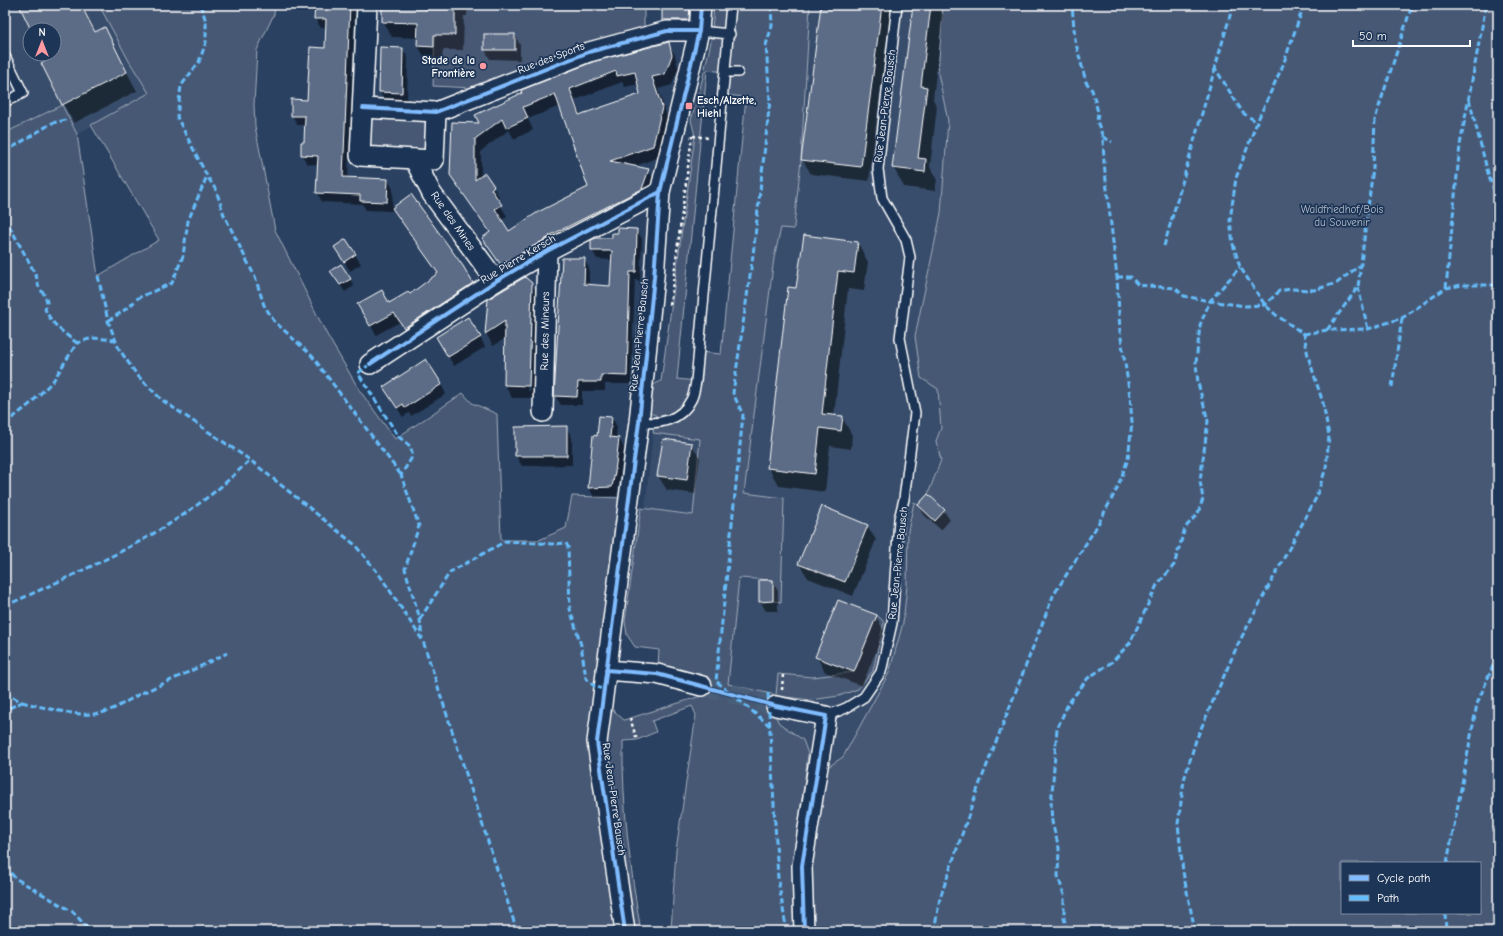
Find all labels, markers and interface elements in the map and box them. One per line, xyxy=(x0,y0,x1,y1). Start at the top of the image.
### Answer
north arrow xyxy=(22,22,62,62)
scale bar xyxy=(1353,22,1470,48)
text: N xyxy=(38,26,46,39)
text: 50 m xyxy=(1359,29,1387,43)
street label: Rue des Sports xyxy=(516,39,587,77)
street label: Rue Jean-Pierre Bausch xyxy=(872,49,898,163)
place label: Stade de la Frontière xyxy=(422,54,476,80)
marker: Stade de la Frontière xyxy=(478,61,488,71)
place label: Esch/Alzette, Hiehl xyxy=(697,94,756,120)
marker: Esch/Alzette, Hiehl xyxy=(684,101,694,111)
street label: Rue des Mines xyxy=(428,189,478,253)
park label: Waldfriedhof/Bois du Souvenir xyxy=(1301,203,1384,229)
street label: Rue Pierre Kersch xyxy=(478,231,558,286)
street label: Rue Jean-Pierre Bausch xyxy=(627,278,651,392)
street label: Rue des Mineurs xyxy=(538,291,552,371)
street label: Rue Jean-Pierre Bausch xyxy=(886,506,910,620)
street label: Rue Jean-Pierre Bausch xyxy=(600,742,628,856)
legend xyxy=(1341,862,1481,914)
text: Cycle path xyxy=(1377,871,1430,885)
text: Path xyxy=(1377,891,1399,905)

